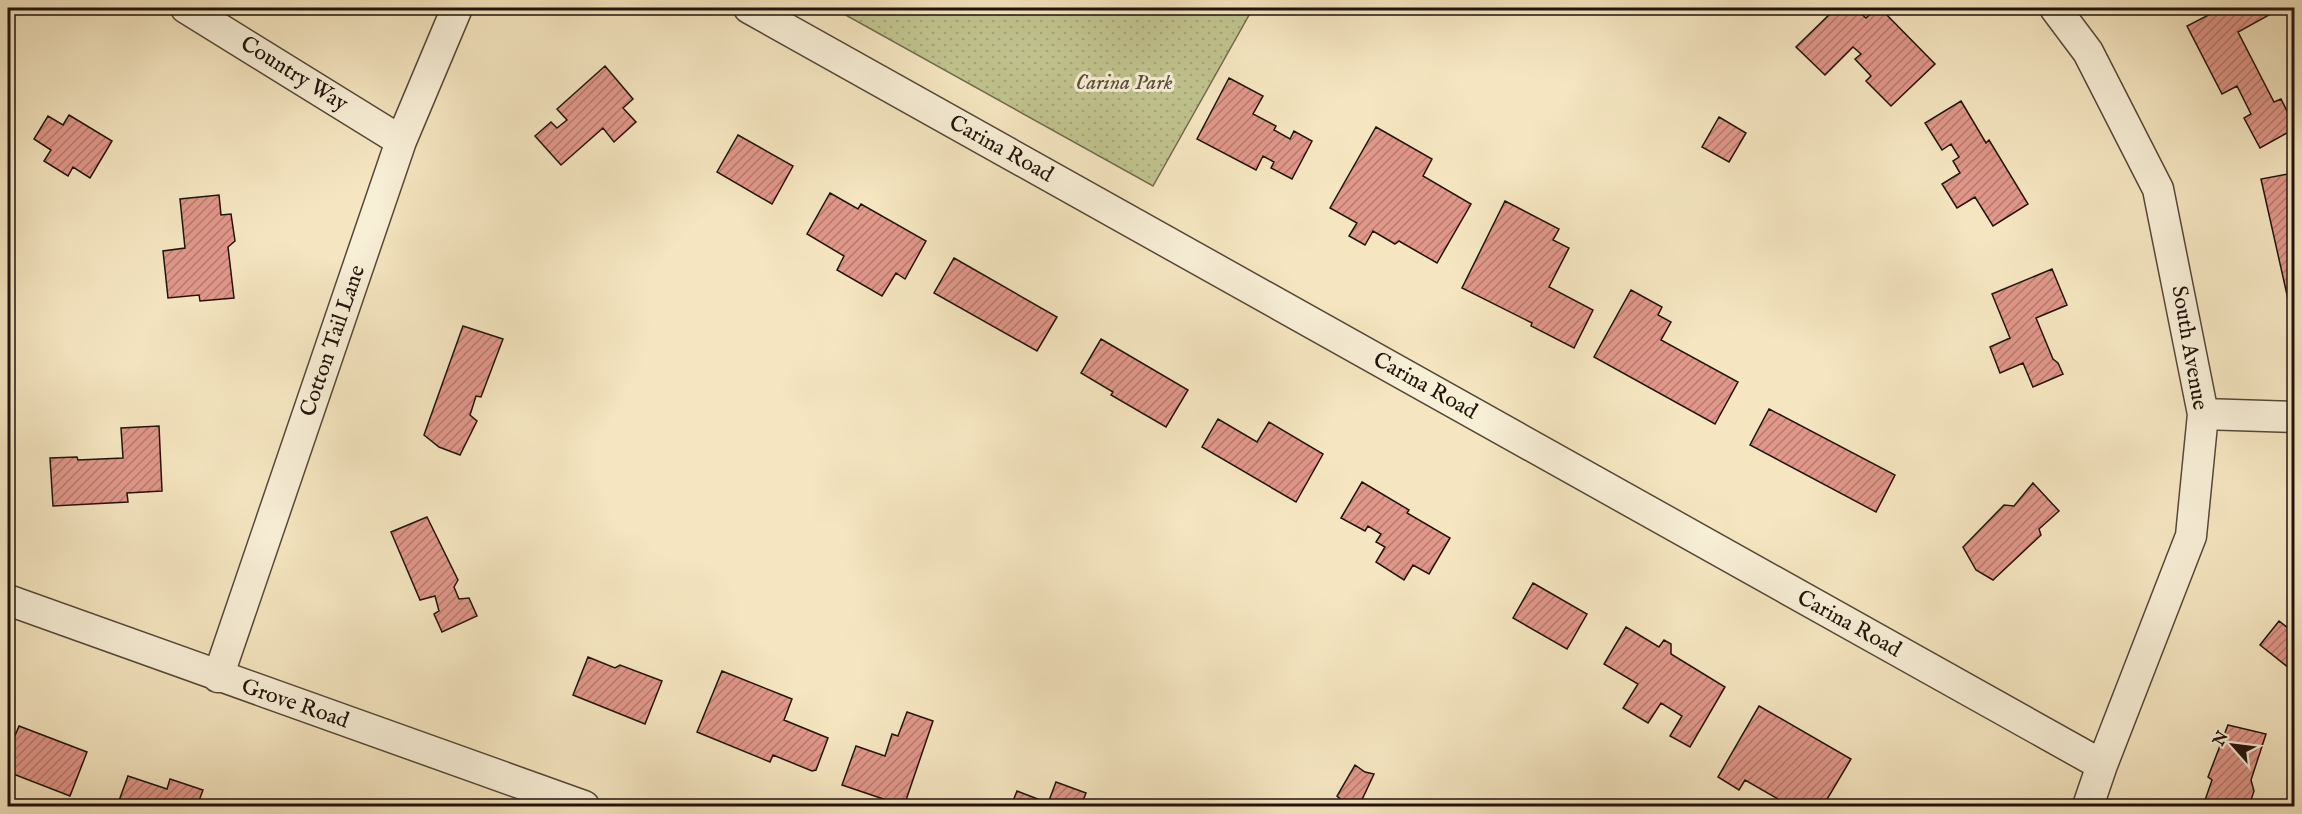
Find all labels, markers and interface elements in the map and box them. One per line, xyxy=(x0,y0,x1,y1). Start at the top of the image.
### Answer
street label: Country Way xyxy=(235,30,353,118)
park label: Carina Park xyxy=(1075,69,1173,97)
street label: Carina Road xyxy=(944,109,1058,189)
street label: Cotton Tail Lane xyxy=(294,262,372,420)
street label: South Avenue xyxy=(2164,284,2214,412)
street label: Carina Road xyxy=(1368,346,1482,426)
street label: Carina Road xyxy=(1792,584,1906,664)
street label: Grove Road xyxy=(238,673,353,735)
north arrow xyxy=(2203,715,2263,775)
text: N xyxy=(2209,728,2234,751)

